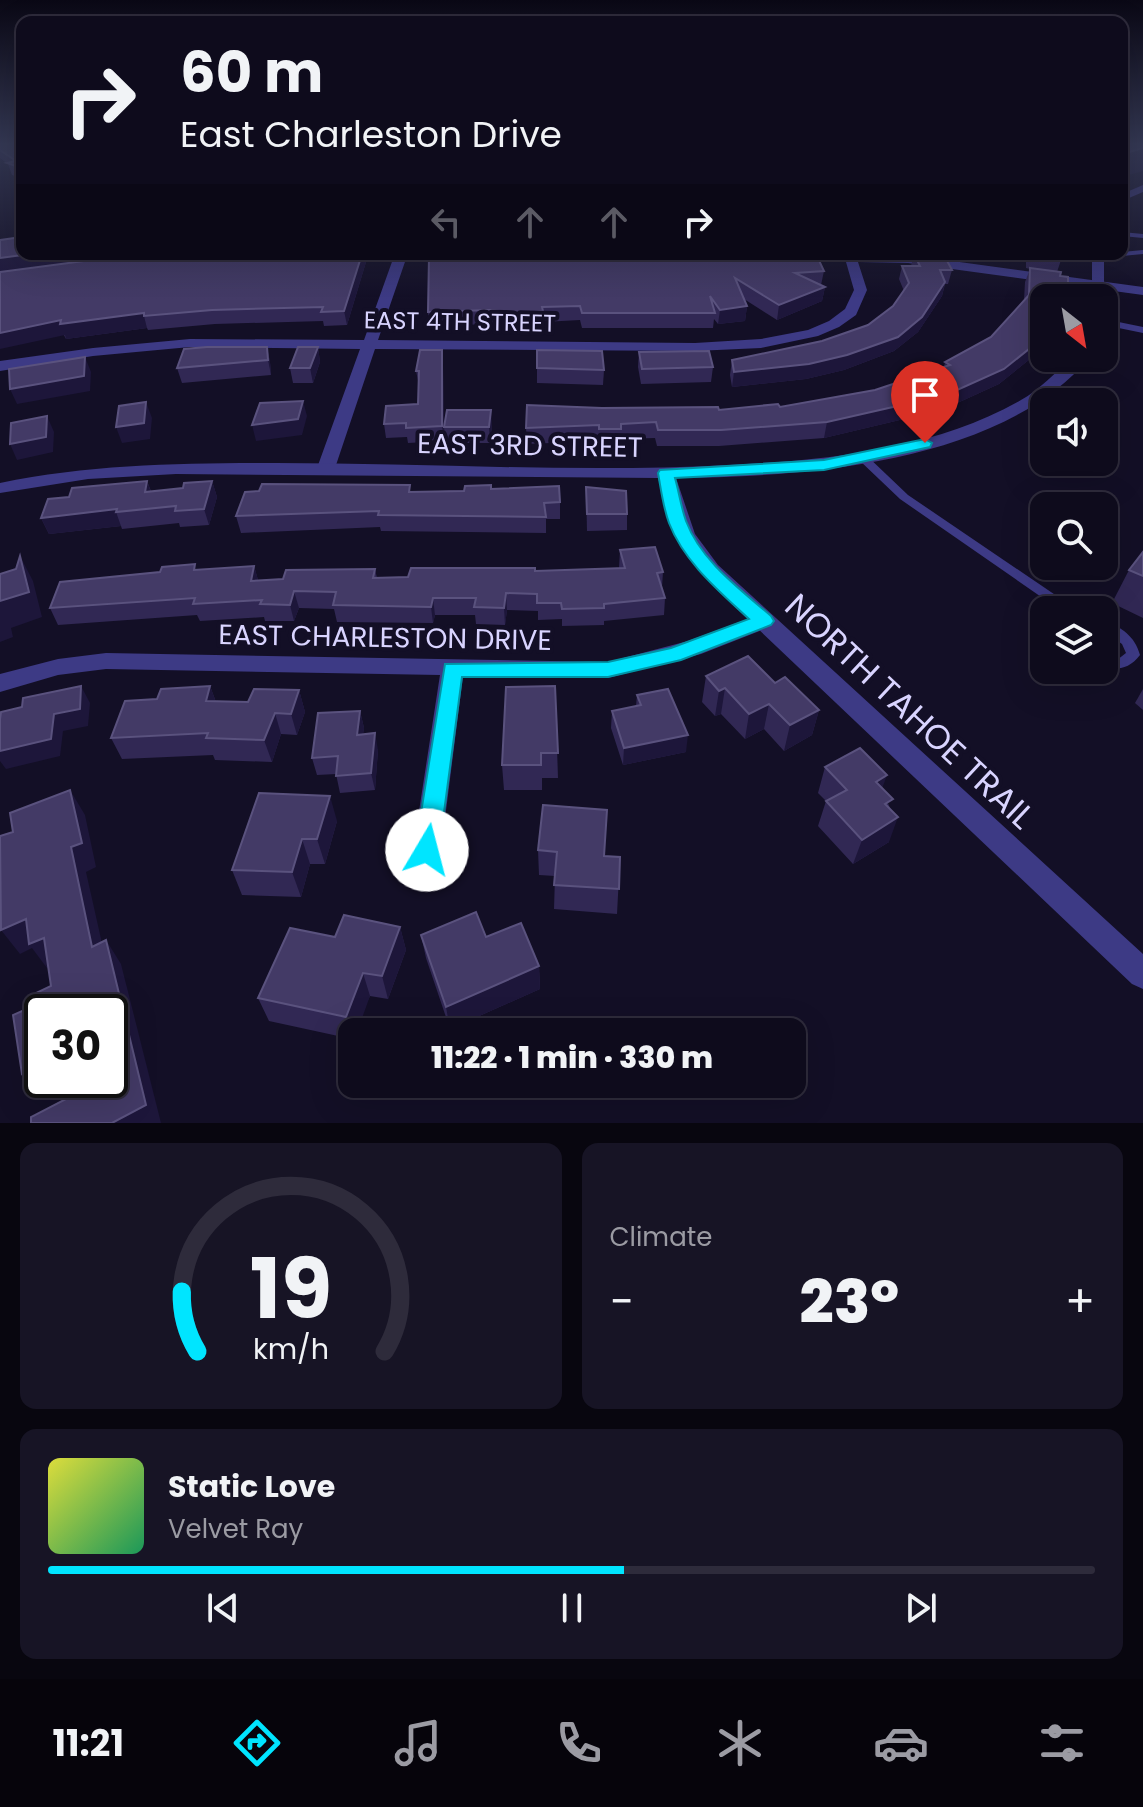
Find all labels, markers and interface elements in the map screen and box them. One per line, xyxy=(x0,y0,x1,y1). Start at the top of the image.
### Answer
text: 60 m xyxy=(180,33,323,112)
icon: right xyxy=(48,48,152,152)
text: East Charleston Drive xyxy=(180,109,562,160)
icon: left xyxy=(424,200,468,244)
icon: ahead xyxy=(508,200,552,244)
icon: ahead xyxy=(592,200,636,244)
icon: right xyxy=(676,200,720,244)
north arrow xyxy=(1030,284,1118,372)
map controls xyxy=(1030,284,1118,684)
street label: EAST 4TH STREET xyxy=(364,303,556,340)
pin xyxy=(891,361,959,443)
icon: arrive xyxy=(903,373,947,417)
button: sound xyxy=(1030,388,1118,476)
street label: EAST 3RD STREET xyxy=(417,424,643,467)
button: search xyxy=(1030,492,1118,580)
street label: NORTH TAHOE TRAIL xyxy=(775,582,1046,840)
button: layers xyxy=(1030,596,1118,684)
street label: EAST CHARLESTON DRIVE xyxy=(218,615,552,660)
position arrow xyxy=(385,808,469,892)
speed limit sign: 30 xyxy=(24,994,128,1098)
text: 11:22 · 1 min · 330 m xyxy=(431,1036,713,1079)
text: Climate xyxy=(610,1219,712,1255)
text: 19 xyxy=(250,1231,332,1347)
text: 23° xyxy=(800,1260,899,1344)
text: − xyxy=(610,1271,634,1332)
text: + xyxy=(1065,1271,1095,1332)
text: km/h xyxy=(253,1329,329,1369)
text: Static Love xyxy=(168,1465,335,1508)
text: Velvet Ray xyxy=(168,1511,303,1547)
icon: previous xyxy=(201,1586,245,1630)
icon: pause xyxy=(550,1586,594,1630)
icon: next xyxy=(899,1586,943,1630)
icon: directions xyxy=(229,1715,285,1771)
icon: music xyxy=(390,1715,446,1771)
icon: phone xyxy=(551,1715,607,1771)
icon: climate xyxy=(712,1715,768,1771)
icon: car xyxy=(873,1715,929,1771)
icon: filters xyxy=(1034,1715,1090,1771)
text: 11:21 xyxy=(53,1718,124,1769)

